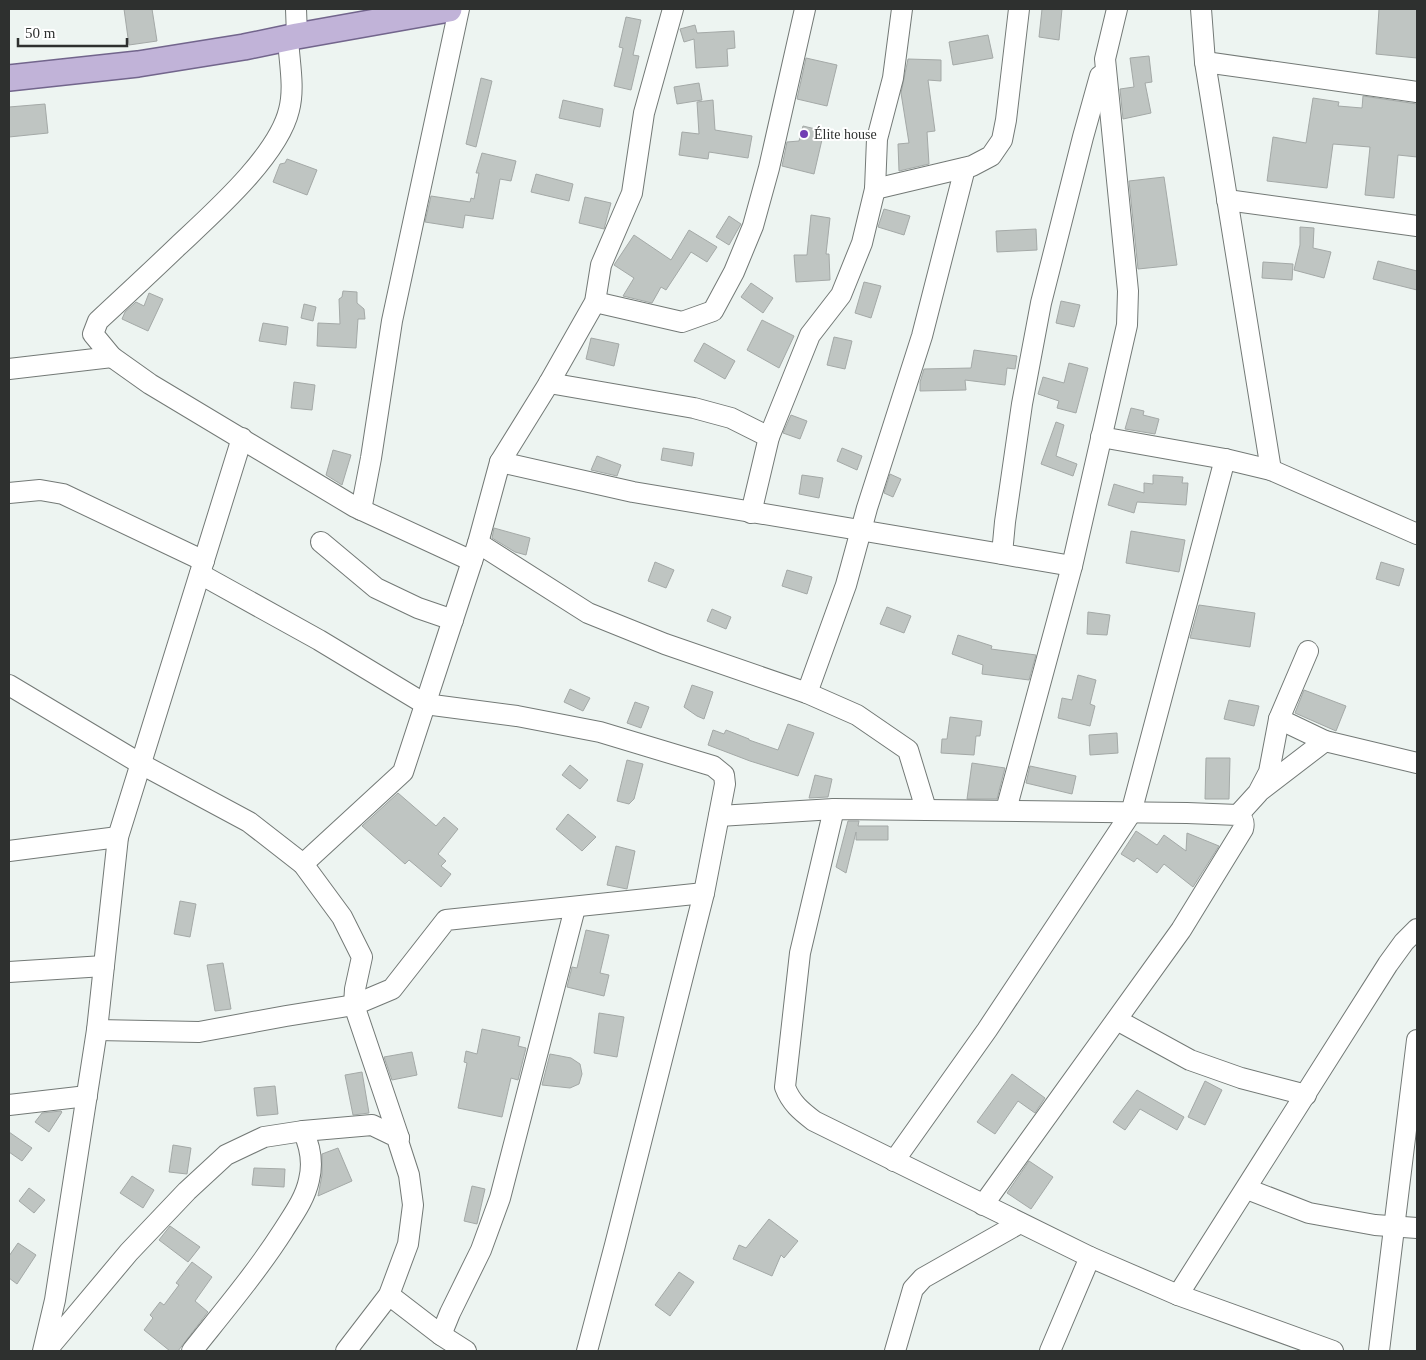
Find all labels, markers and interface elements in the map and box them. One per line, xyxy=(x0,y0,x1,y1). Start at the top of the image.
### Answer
scale bar xyxy=(18,15,126,47)
text: 50 m xyxy=(25,25,56,41)
place label: Élite house xyxy=(814,126,877,142)
marker: Élite house xyxy=(798,128,810,140)

